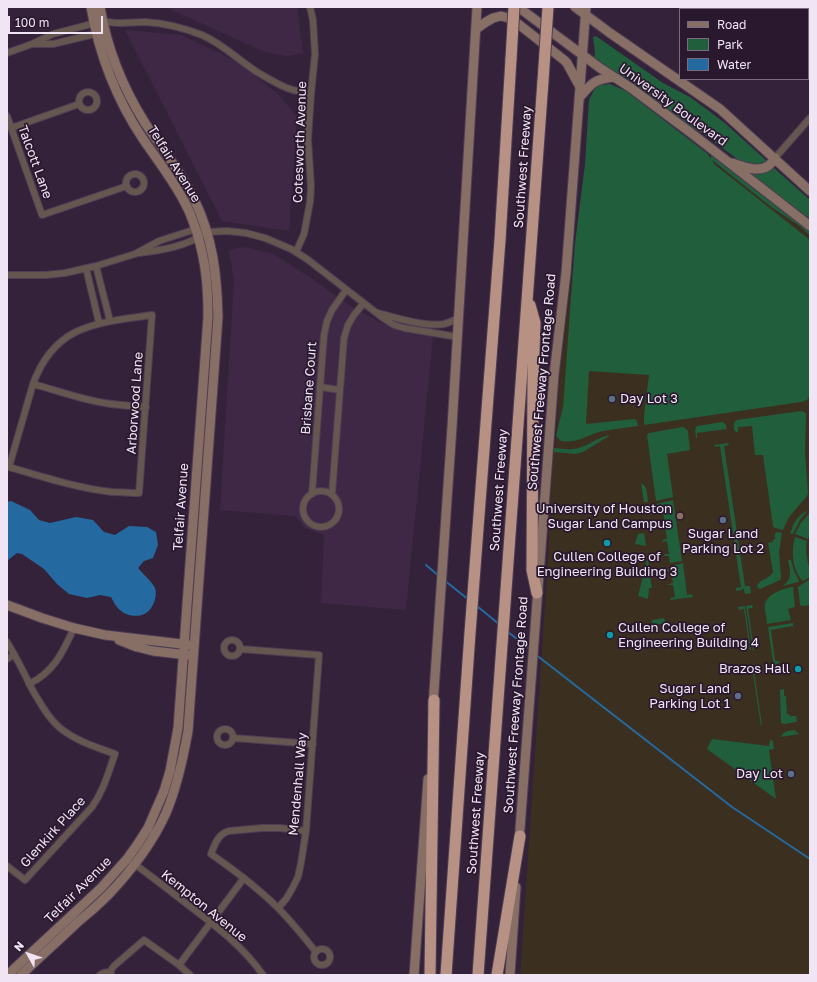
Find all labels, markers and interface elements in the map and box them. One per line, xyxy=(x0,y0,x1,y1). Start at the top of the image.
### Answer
scale bar xyxy=(10,8,105,34)
legend xyxy=(679,8,809,80)
text: 100 m xyxy=(15,15,49,30)
text: Road xyxy=(717,17,746,32)
text: Park xyxy=(717,37,743,52)
text: Water xyxy=(717,57,751,72)
street label: University Boulevard xyxy=(616,61,730,149)
street label: Cotesworth Avenue xyxy=(290,81,310,203)
street label: Southwest Freeway xyxy=(511,105,535,229)
street label: Talcott Lane xyxy=(14,123,56,201)
street label: Telfair Avenue xyxy=(144,123,204,205)
street label: Southwest Freeway Frontage Road xyxy=(525,273,559,491)
street label: Brisbane Court xyxy=(298,341,320,435)
street label: Arborwood Lane xyxy=(124,351,146,455)
place label: Day Lot 3 xyxy=(620,391,678,407)
marker: Day Lot 3 xyxy=(607,394,617,404)
street label: Southwest Freeway xyxy=(487,428,511,552)
street label: Telfair Avenue xyxy=(170,463,192,551)
place label: University of Houston Sugar Land Campus xyxy=(536,501,672,532)
marker: University of Houston Sugar Land Campus xyxy=(675,511,685,521)
marker: Sugar Land Parking Lot 2 xyxy=(718,515,728,525)
place label: Sugar Land Parking Lot 2 xyxy=(682,526,764,557)
marker: Cullen College of Engineering Building 3 xyxy=(602,538,612,548)
place label: Cullen College of Engineering Building 3 xyxy=(537,549,677,580)
street label: Southwest Freeway Frontage Road xyxy=(501,596,531,814)
place label: Cullen College of Engineering Building 4 xyxy=(618,620,759,651)
marker: Cullen College of Engineering Building 4 xyxy=(605,630,615,640)
place label: Brazos Hall xyxy=(719,661,790,677)
marker: Brazos Hall xyxy=(793,664,803,674)
place label: Sugar Land Parking Lot 1 xyxy=(649,681,730,712)
marker: Sugar Land Parking Lot 1 xyxy=(733,691,743,701)
street label: Mendenhall Way xyxy=(286,732,310,836)
street label: Southwest Freeway xyxy=(464,751,488,875)
place label: Day Lot xyxy=(736,766,783,782)
marker: Day Lot xyxy=(786,769,796,779)
street label: Glenkirk Place xyxy=(17,793,89,871)
street label: Telfair Avenue xyxy=(41,853,115,927)
street label: Kempton Avenue xyxy=(158,867,250,945)
north arrow xyxy=(8,934,48,974)
text: N xyxy=(11,939,26,953)

